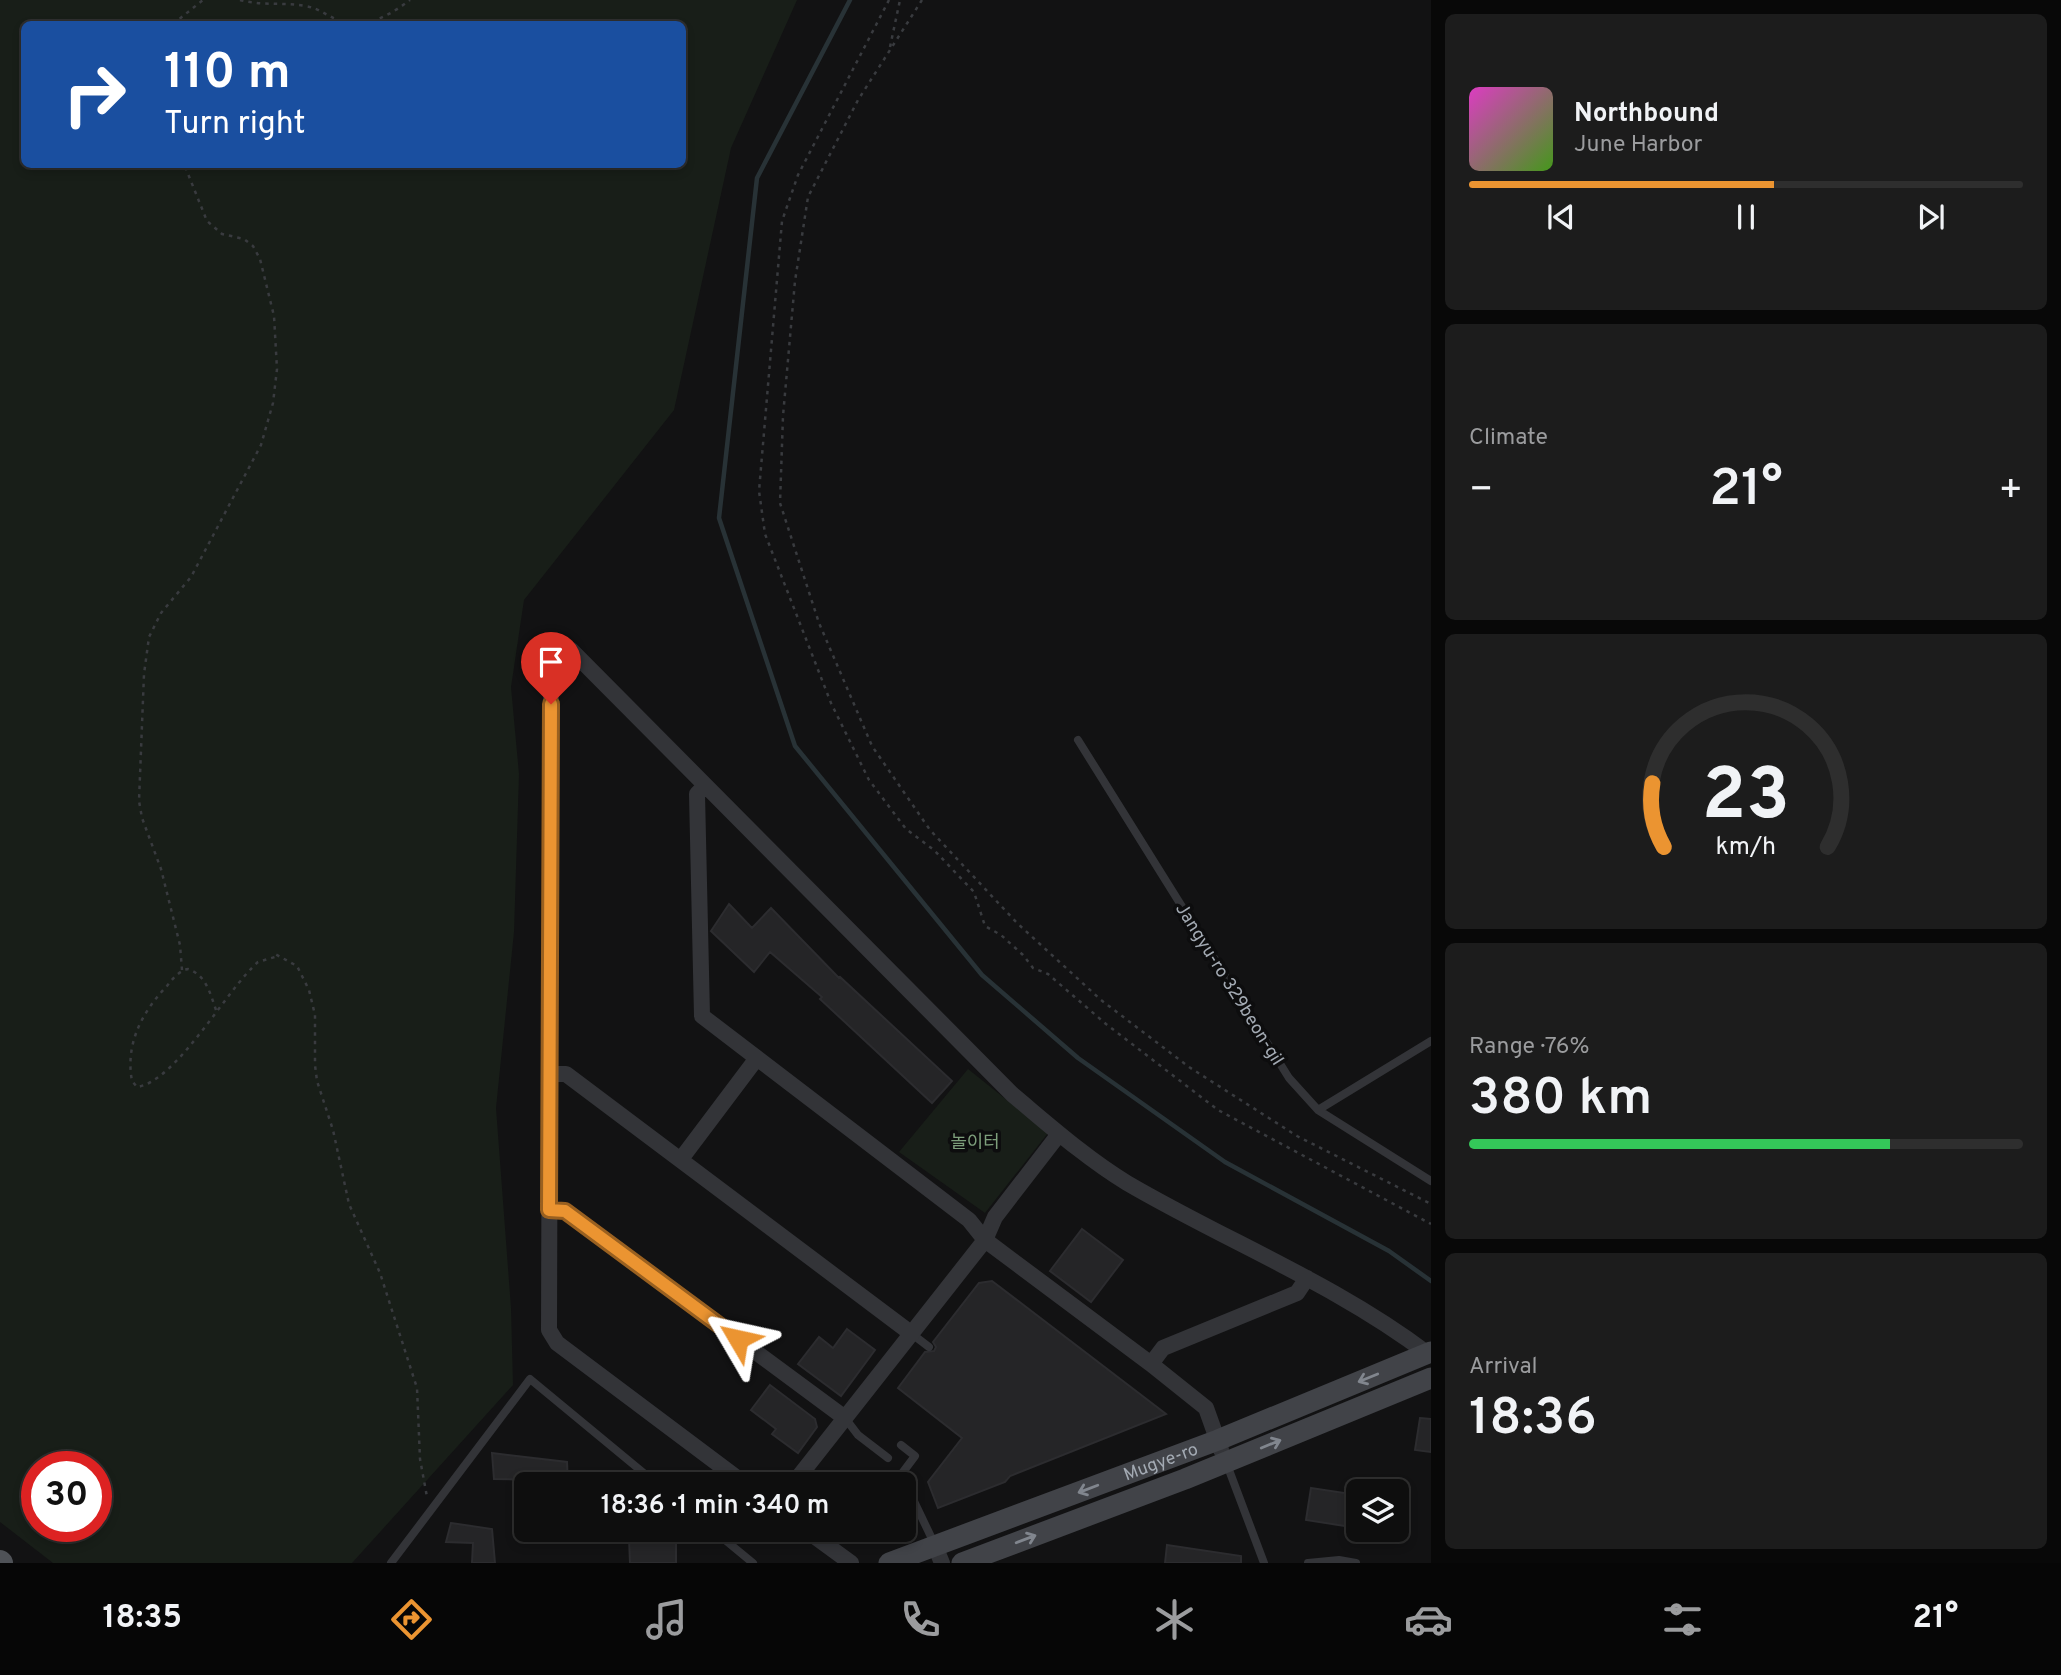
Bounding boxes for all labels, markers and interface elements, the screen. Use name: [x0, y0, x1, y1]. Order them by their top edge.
text: 110 m: [164, 44, 291, 106]
icon: right: [49, 49, 140, 140]
text: Northbound: [1574, 98, 1719, 131]
text: Turn right: [164, 105, 306, 145]
text: June Harbor: [1574, 131, 1702, 160]
icon: previous: [1542, 198, 1580, 236]
icon: pause: [1727, 198, 1765, 236]
icon: next: [1912, 198, 1950, 236]
text: Climate: [1469, 424, 1548, 453]
text: 21°: [1709, 458, 1783, 524]
text: −: [1469, 467, 1494, 516]
text: +: [1998, 467, 2023, 516]
pin: [521, 632, 581, 704]
icon: arrive: [532, 643, 570, 681]
text: 23: [1702, 754, 1790, 846]
text: km/h: [1716, 832, 1776, 864]
street label: Jangyu-ro 329beon-gil: [1169, 899, 1288, 1070]
text: Range · 76%: [1469, 1033, 1589, 1062]
text: 380 km: [1469, 1067, 1652, 1133]
park label: 놀이터: [950, 1132, 1000, 1155]
position arrow: [701, 1302, 775, 1376]
text: Arrival: [1469, 1353, 1538, 1382]
one-way arrow: [1358, 1373, 1379, 1386]
text: 18:36: [1469, 1387, 1597, 1453]
one-way arrow: [1259, 1437, 1281, 1450]
street label: Mugye-ro: [1121, 1438, 1202, 1487]
speed limit sign: 30: [21, 1451, 112, 1542]
map controls: [1346, 1479, 1409, 1542]
button: layers: [1346, 1479, 1409, 1542]
one-way arrow: [1077, 1483, 1099, 1496]
text: 18:36 · 1 min · 340 m: [601, 1490, 829, 1523]
one-way arrow: [1015, 1532, 1037, 1544]
icon: directions: [387, 1595, 436, 1644]
icon: music: [642, 1595, 691, 1644]
icon: phone: [896, 1595, 945, 1644]
icon: climate: [1150, 1595, 1199, 1644]
icon: car: [1404, 1595, 1453, 1644]
icon: filters: [1658, 1595, 1707, 1644]
text: 18:35: [103, 1599, 182, 1639]
text: 21°: [1913, 1599, 1958, 1639]

